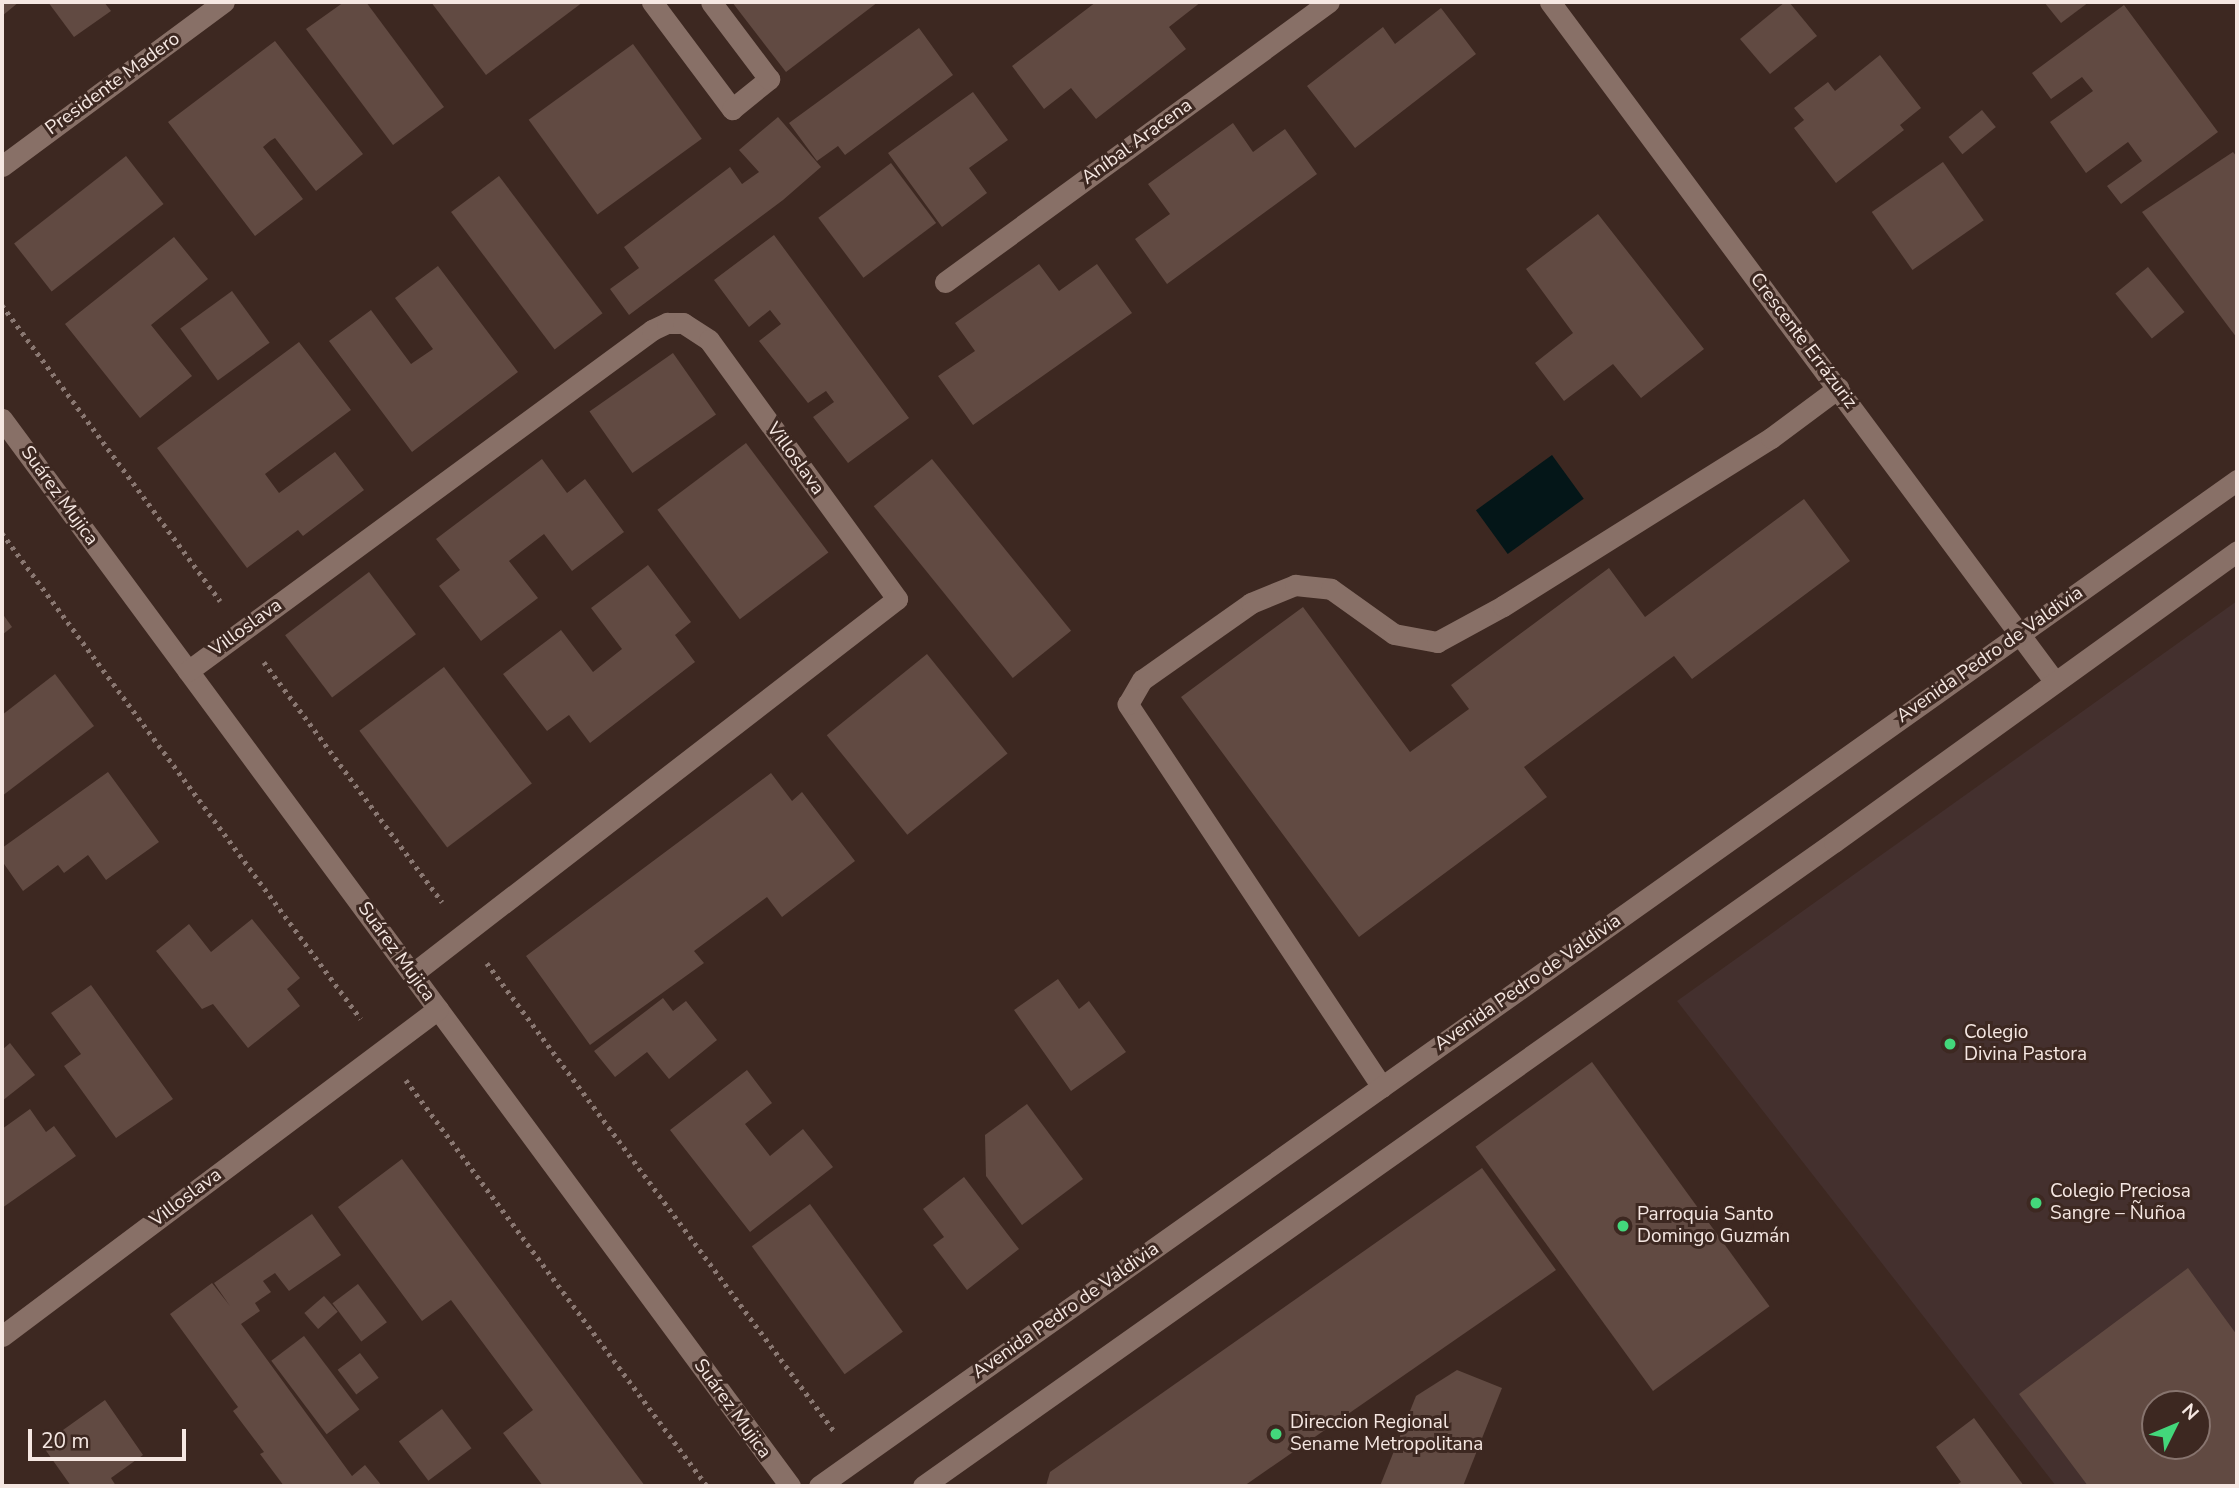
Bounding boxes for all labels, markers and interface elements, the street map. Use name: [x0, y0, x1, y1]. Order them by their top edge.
street label: Presidente Madero: [41, 28, 185, 140]
street label: Aníbal Aracena: [1077, 94, 1197, 190]
street label: Crescente Errázuriz: [1745, 269, 1861, 413]
street label: Villoslava: [761, 418, 829, 500]
street label: Suárez Mujica: [15, 442, 103, 550]
street label: Avenida Pedro de Valdivia: [1892, 582, 2088, 728]
street label: Villoslava: [205, 594, 287, 662]
street label: Suárez Mujica: [352, 898, 440, 1006]
street label: Avenida Pedro de Valdivia: [1430, 910, 1626, 1056]
place label: Colegio Divina Pastora: [1964, 1022, 2087, 1066]
marker: Colegio Divina Pastora: [1942, 1036, 1958, 1052]
street label: Villoslava: [146, 1164, 226, 1232]
place label: Colegio Preciosa Sangre – Ñuñoa: [2050, 1181, 2191, 1225]
marker: Colegio Preciosa Sangre – Ñuñoa: [2028, 1195, 2044, 1211]
place label: Parroquia Santo Domingo Guzmán: [1637, 1204, 1790, 1248]
marker: Parroquia Santo Domingo Guzmán: [1615, 1218, 1631, 1234]
street label: Avenida Pedro de Valdivia: [968, 1238, 1164, 1384]
street label: Suárez Mujica: [688, 1355, 776, 1463]
north arrow: [2141, 1390, 2211, 1460]
text: N: [2176, 1398, 2204, 1426]
place label: Direccion Regional Sename Metropolitana: [1290, 1412, 1483, 1456]
scale bar: [32, 1414, 189, 1458]
marker: Direccion Regional Sename Metropolitana: [1268, 1426, 1284, 1442]
text: 20 m: [41, 1427, 90, 1455]

